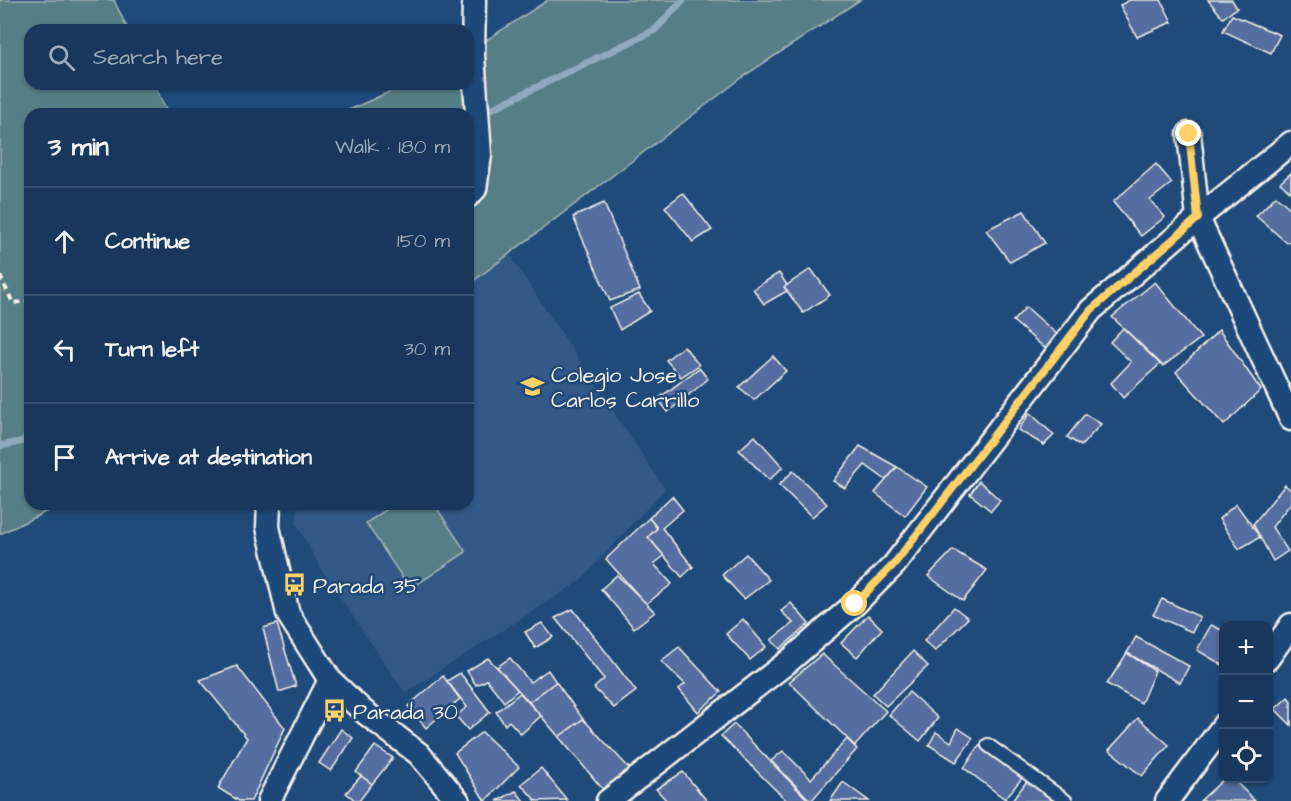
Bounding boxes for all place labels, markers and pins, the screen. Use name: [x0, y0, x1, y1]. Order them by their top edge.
place label: Colegio Jose Carlos Carrillo: [551, 360, 700, 416]
school or university icon: Colegio Jose Carlos Carrillo: [520, 374, 546, 400]
place label: Parada 35: [313, 571, 420, 602]
bus stop icon: Parada 35: [282, 572, 308, 598]
place label: Parada 30: [353, 697, 458, 728]
bus stop icon: Parada 30: [322, 698, 348, 724]

